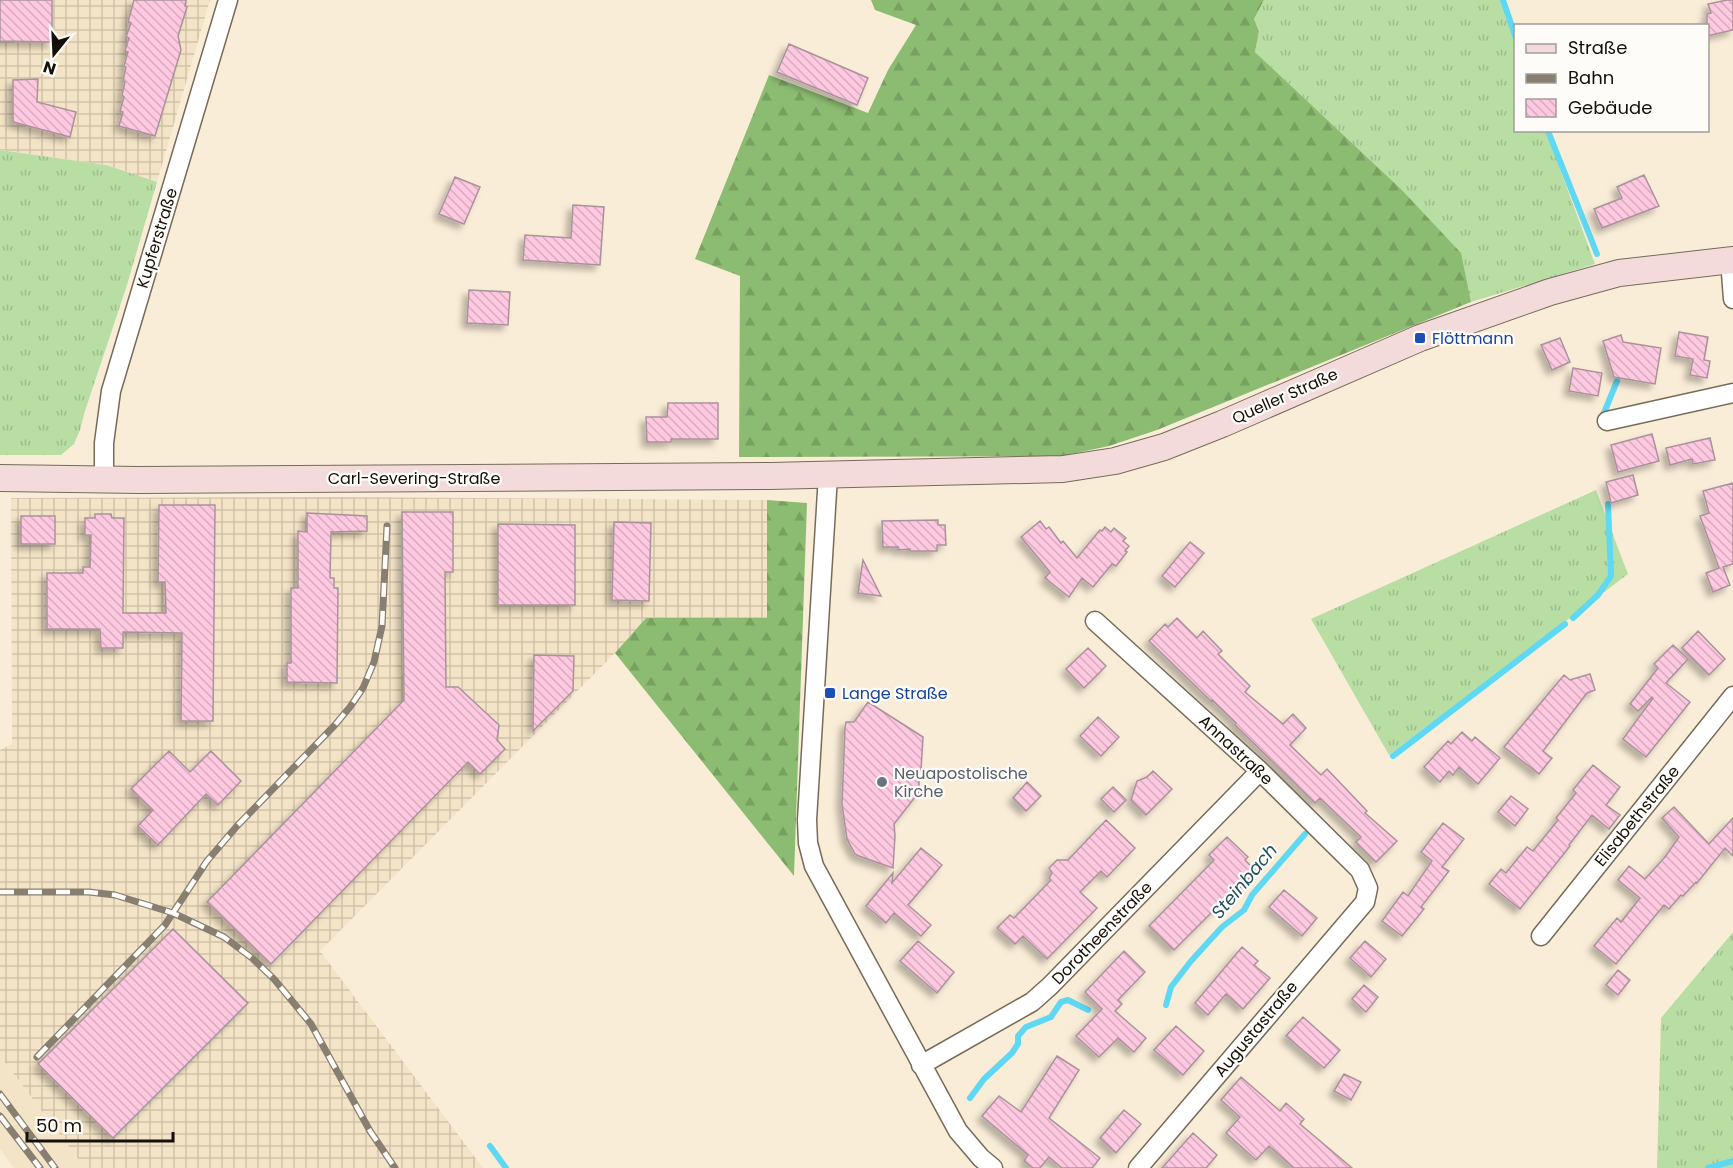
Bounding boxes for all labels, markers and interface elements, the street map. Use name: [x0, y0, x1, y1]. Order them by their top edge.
north arrow: [24, 24, 84, 84]
legend: [1514, 24, 1709, 132]
text: Straße: [1568, 35, 1627, 60]
text: N: [40, 55, 59, 81]
text: Bahn: [1568, 65, 1614, 90]
text: Gebäude: [1568, 95, 1652, 120]
street label: Kupferstraße: [131, 185, 183, 291]
place label: Flöttmann: [1432, 327, 1514, 350]
marker: Flöttmann: [1413, 331, 1427, 345]
street label: Queller Straße: [1228, 362, 1342, 430]
street label: Carl-Severing-Straße: [328, 467, 500, 490]
place label: Lange Straße: [842, 682, 948, 705]
marker: Lange Straße: [823, 686, 837, 700]
street label: Annastraße: [1194, 710, 1278, 790]
street label: Elisabethstraße: [1589, 761, 1685, 871]
place label: Neuapostolische Kirche: [894, 762, 1028, 803]
marker: Neuapostolische Kirche: [875, 775, 889, 789]
water label: Steinbach: [1205, 838, 1283, 924]
street label: Dorotheenstraße: [1047, 876, 1157, 990]
street label: Augustastraße: [1209, 976, 1303, 1082]
scale bar: [27, 1105, 172, 1143]
text: 50 m: [36, 1113, 82, 1138]

